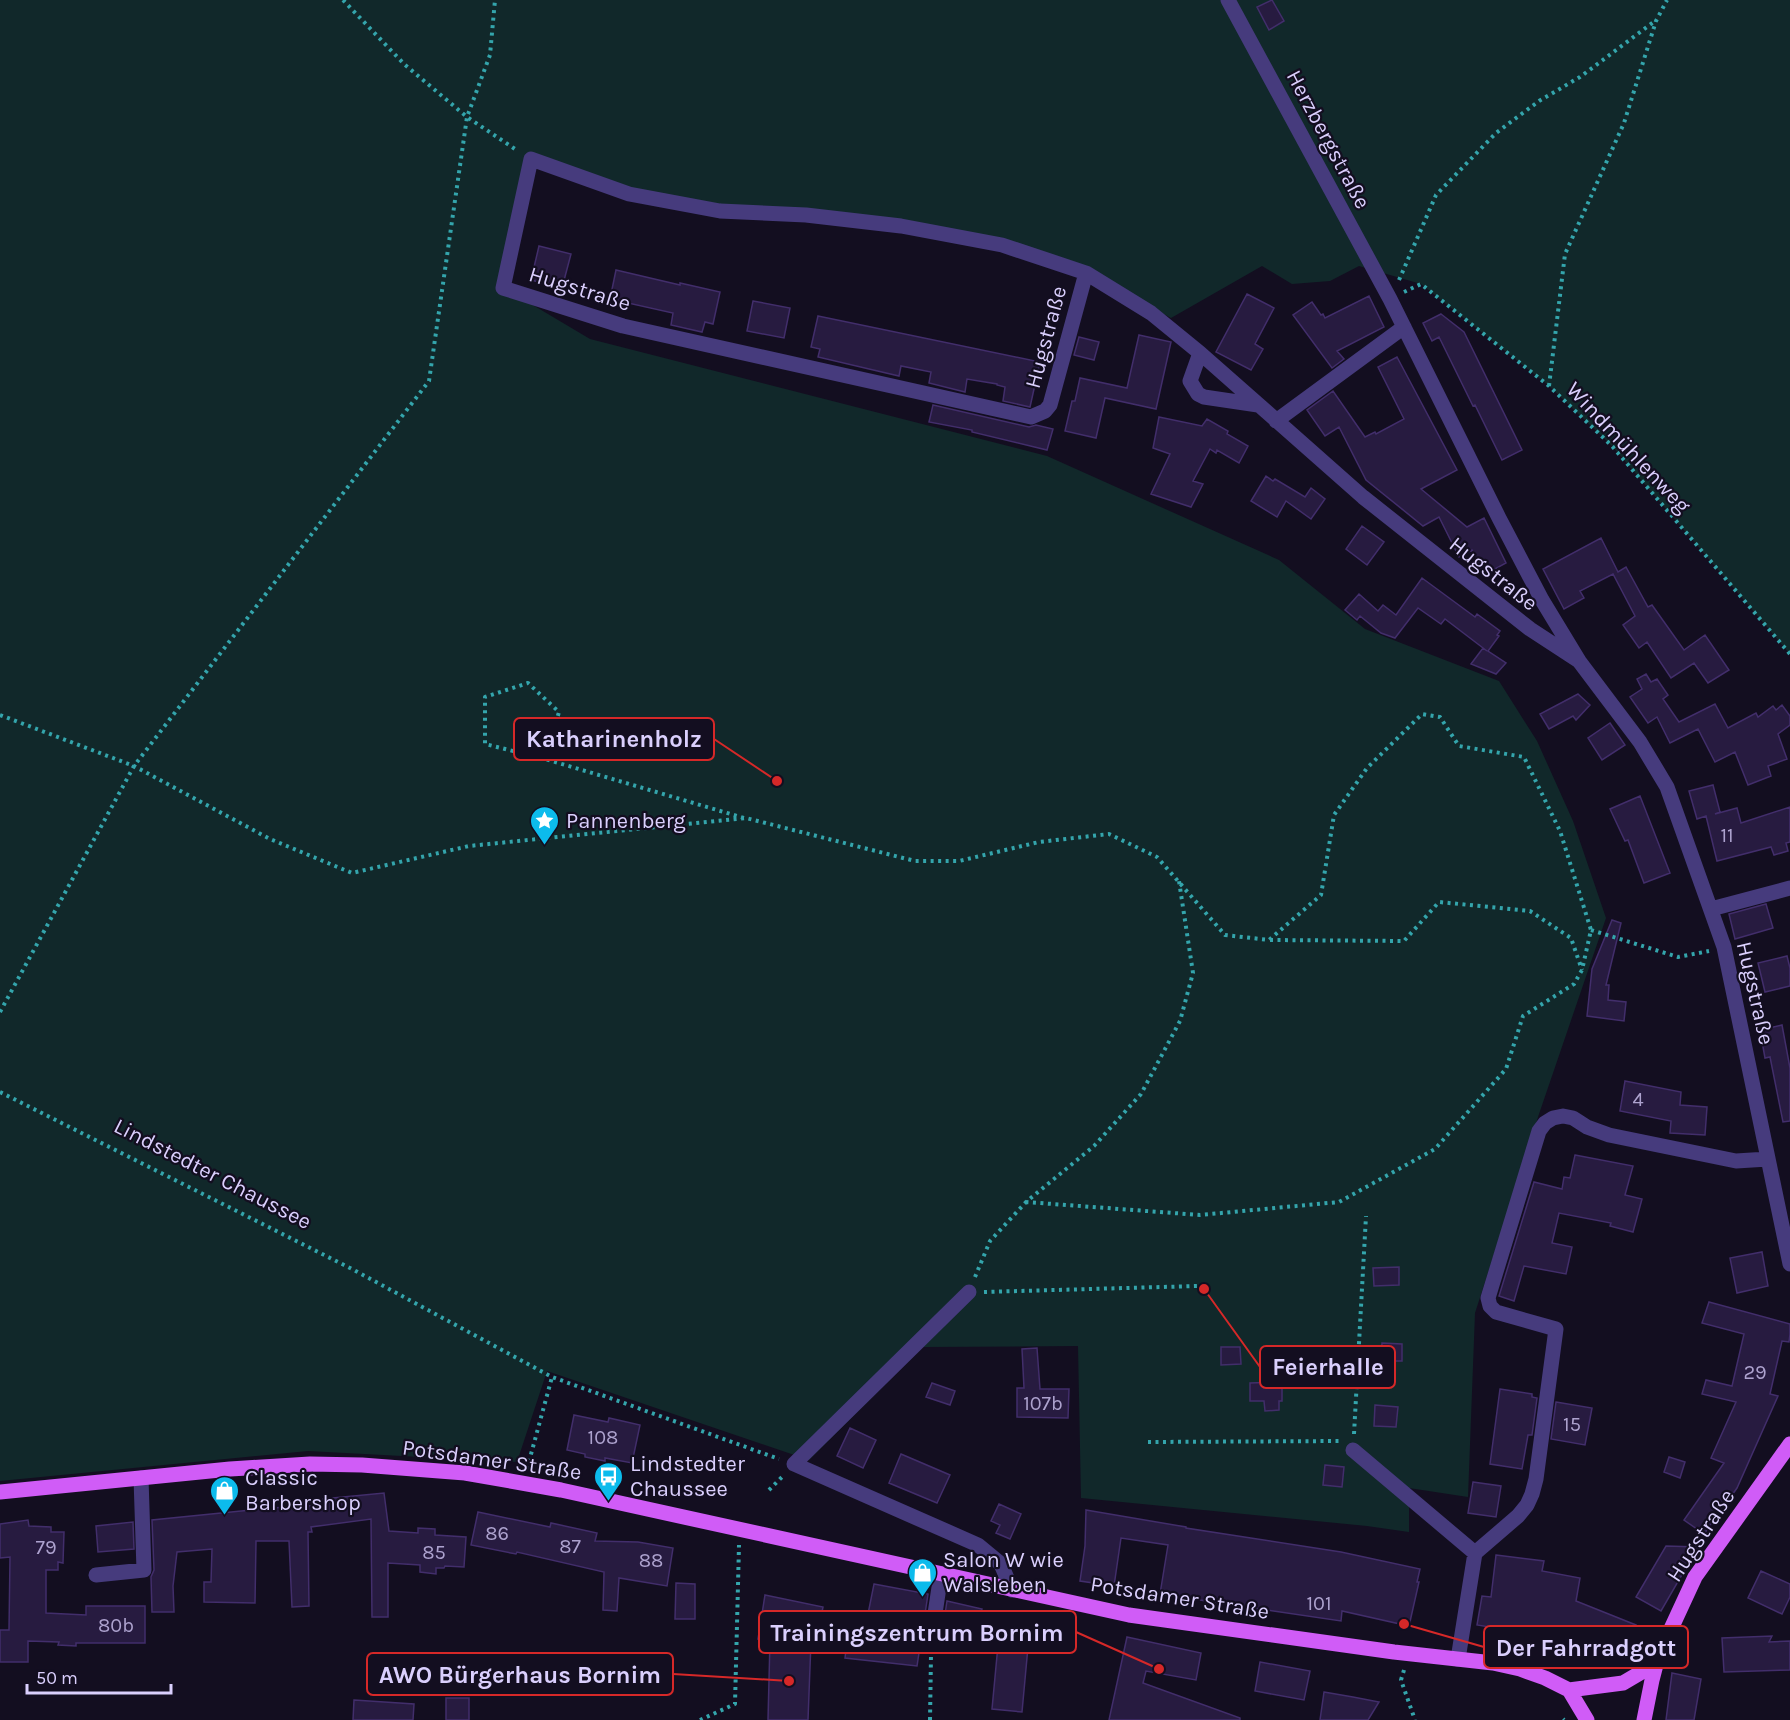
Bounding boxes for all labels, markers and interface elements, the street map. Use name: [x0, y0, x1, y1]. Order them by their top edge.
street label: Herzbergstraße: [1281, 66, 1376, 213]
street label: Hugstraße: [526, 261, 634, 317]
street label: Hugstraße: [1020, 283, 1072, 391]
street label: Windmühlenweg: [1561, 377, 1696, 519]
street label: Hugstraße: [1444, 531, 1543, 616]
callout: Katharinenholz: [514, 718, 714, 760]
text: Katharinenholz: [526, 725, 702, 753]
place icon: Pannenberg: [529, 804, 561, 846]
place label: Pannenberg: [566, 808, 686, 834]
house number: 11: [1720, 824, 1734, 847]
street label: Hugstraße: [1731, 939, 1780, 1047]
house number: 4: [1632, 1088, 1644, 1111]
street label: Lindstedter Chaussee: [110, 1113, 316, 1235]
callout: Feierhalle: [1260, 1346, 1395, 1388]
text: Feierhalle: [1272, 1353, 1384, 1381]
house number: 29: [1743, 1361, 1767, 1384]
house number: 107b: [1023, 1392, 1063, 1415]
house number: 15: [1563, 1413, 1581, 1436]
house number: 108: [588, 1426, 618, 1449]
street label: Potsdamer Straße: [401, 1435, 583, 1485]
place label: Lindstedter Chaussee: [630, 1451, 745, 1502]
bus stop icon: Lindstedter Chaussee: [593, 1460, 625, 1502]
place label: Classic Barbershop: [245, 1465, 361, 1516]
shop icon: Classic Barbershop: [208, 1474, 240, 1516]
street label: Hugstraße: [1661, 1484, 1740, 1587]
house number: 86: [485, 1522, 509, 1545]
house number: 87: [559, 1535, 581, 1558]
house number: 79: [36, 1536, 57, 1559]
house number: 85: [422, 1541, 446, 1564]
place label: Salon W wie Walsleben: [943, 1547, 1064, 1598]
house number: 88: [639, 1549, 663, 1572]
shop icon: Salon W wie Walsleben: [906, 1556, 938, 1598]
street label: Potsdamer Straße: [1089, 1571, 1271, 1625]
house number: 101: [1306, 1592, 1332, 1615]
callout: Trainingszentrum Bornim: [759, 1611, 1076, 1653]
house number: 80b: [98, 1614, 134, 1637]
text: Trainingszentrum Bornim: [771, 1619, 1063, 1647]
callout: Der Fahrradgott: [1484, 1626, 1688, 1668]
text: Der Fahrradgott: [1496, 1634, 1676, 1662]
callout: AWO Bürgerhaus Bornim: [367, 1653, 673, 1695]
scale bar: [27, 1657, 171, 1695]
text: AWO Bürgerhaus Bornim: [379, 1661, 661, 1689]
text: 50 m: [36, 1667, 78, 1689]

